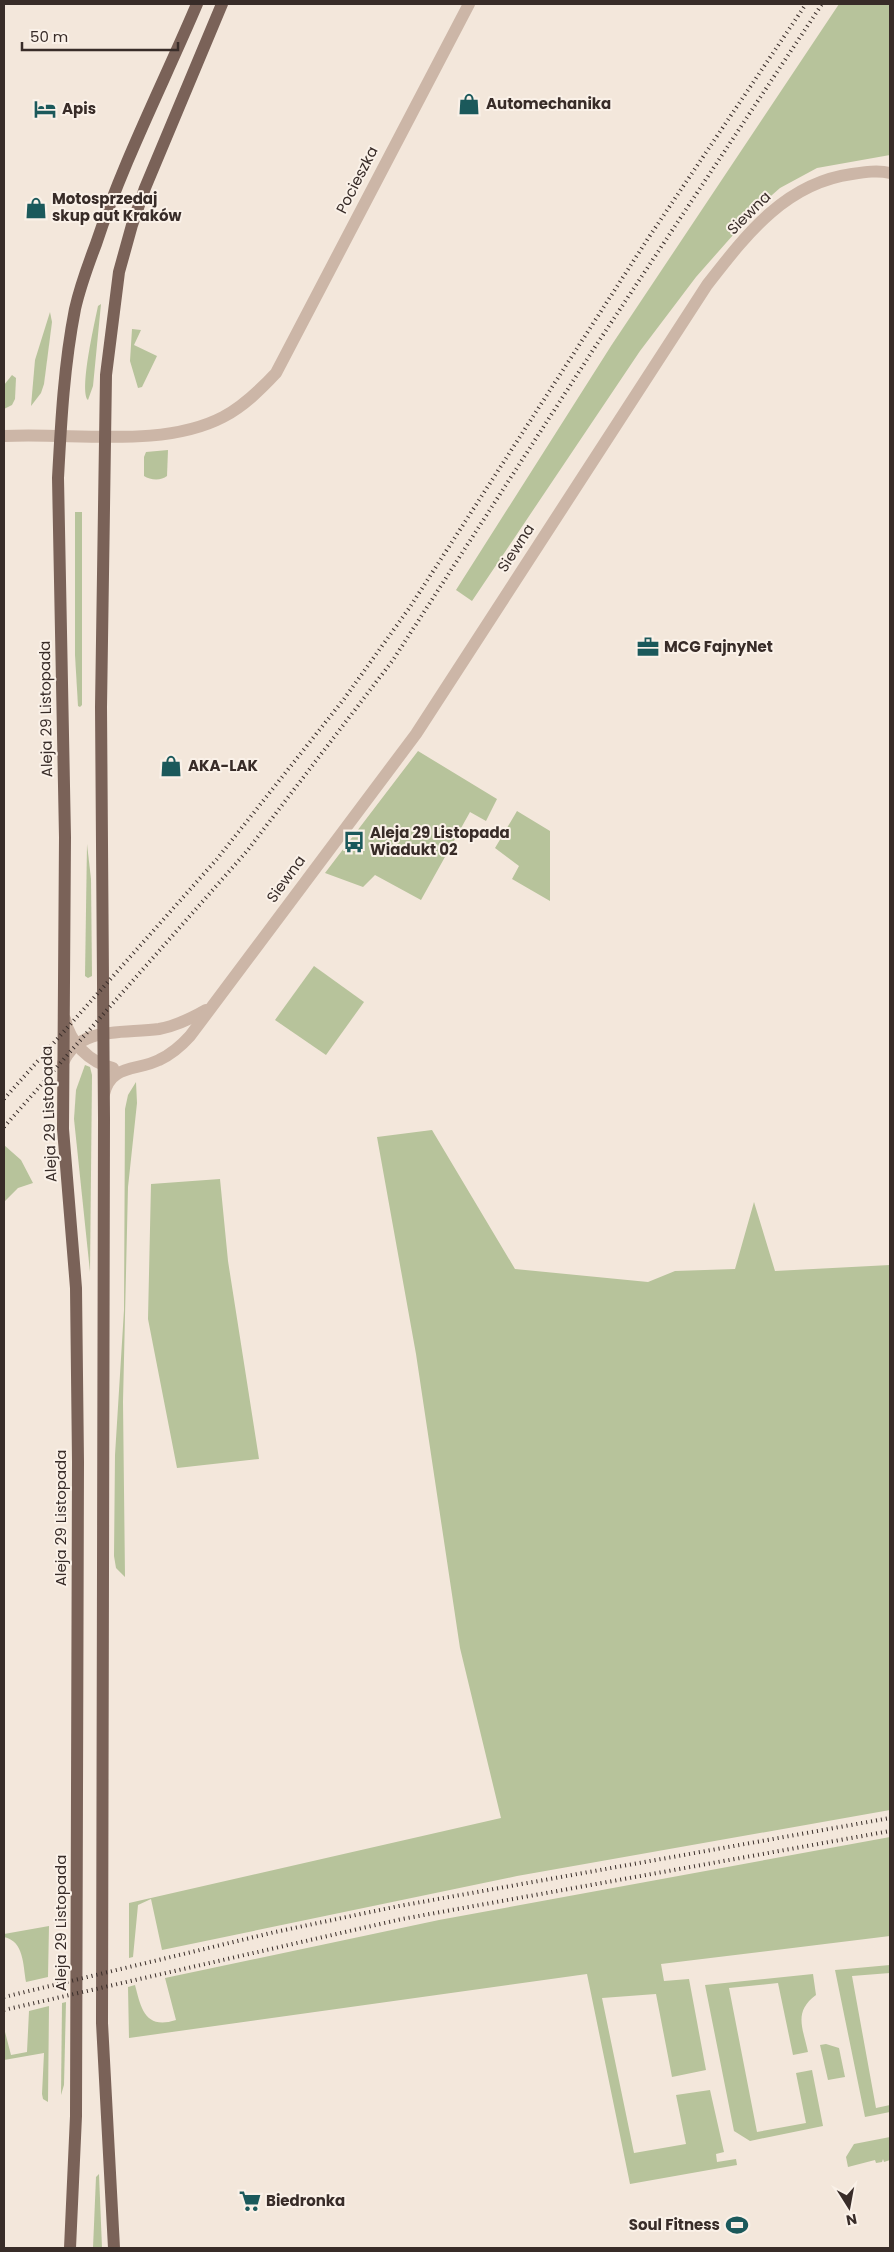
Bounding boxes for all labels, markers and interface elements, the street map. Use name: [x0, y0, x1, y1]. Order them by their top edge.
scale bar: [22, 20, 179, 52]
text: 50 m: [30, 26, 68, 47]
shop icon: Automechanika: [456, 91, 482, 117]
place label: Automechanika: [486, 93, 611, 114]
hotel icon: Apis: [32, 96, 58, 122]
place label: Apis: [62, 98, 96, 119]
street label: Pocieszka: [331, 143, 382, 217]
street label: Siewna: [722, 186, 775, 239]
place label: Motosprzedaj skup aut Kraków: [52, 188, 182, 226]
shop icon: Motosprzedaj skup aut Kraków: [23, 195, 49, 221]
street label: Siewna: [492, 519, 539, 576]
office icon: MCG FajnyNet: [635, 634, 661, 660]
place label: MCG FajnyNet: [664, 636, 773, 657]
street label: Aleja 29 Listopada: [34, 640, 57, 778]
shop icon: AKA-LAK: [158, 753, 184, 779]
place label: AKA-LAK: [188, 755, 258, 776]
place label: Aleja 29 Listopada Wiadukt 02: [370, 822, 510, 860]
bus stop icon: Aleja 29 Listopada Wiadukt 02: [341, 829, 367, 855]
street label: Siewna: [261, 851, 310, 907]
street label: Aleja 29 Listopada: [36, 1045, 61, 1183]
street label: Aleja 29 Listopada: [50, 1450, 71, 1586]
street label: Aleja 29 Listopada: [50, 1855, 71, 1991]
north arrow: [824, 2182, 874, 2232]
supermarket icon: Biedronka: [237, 2188, 263, 2214]
place label: Biedronka: [266, 2190, 345, 2211]
text: N: [844, 2209, 859, 2231]
sports icon: Soul Fitness: [724, 2212, 750, 2238]
place label: Soul Fitness: [629, 2214, 720, 2235]

